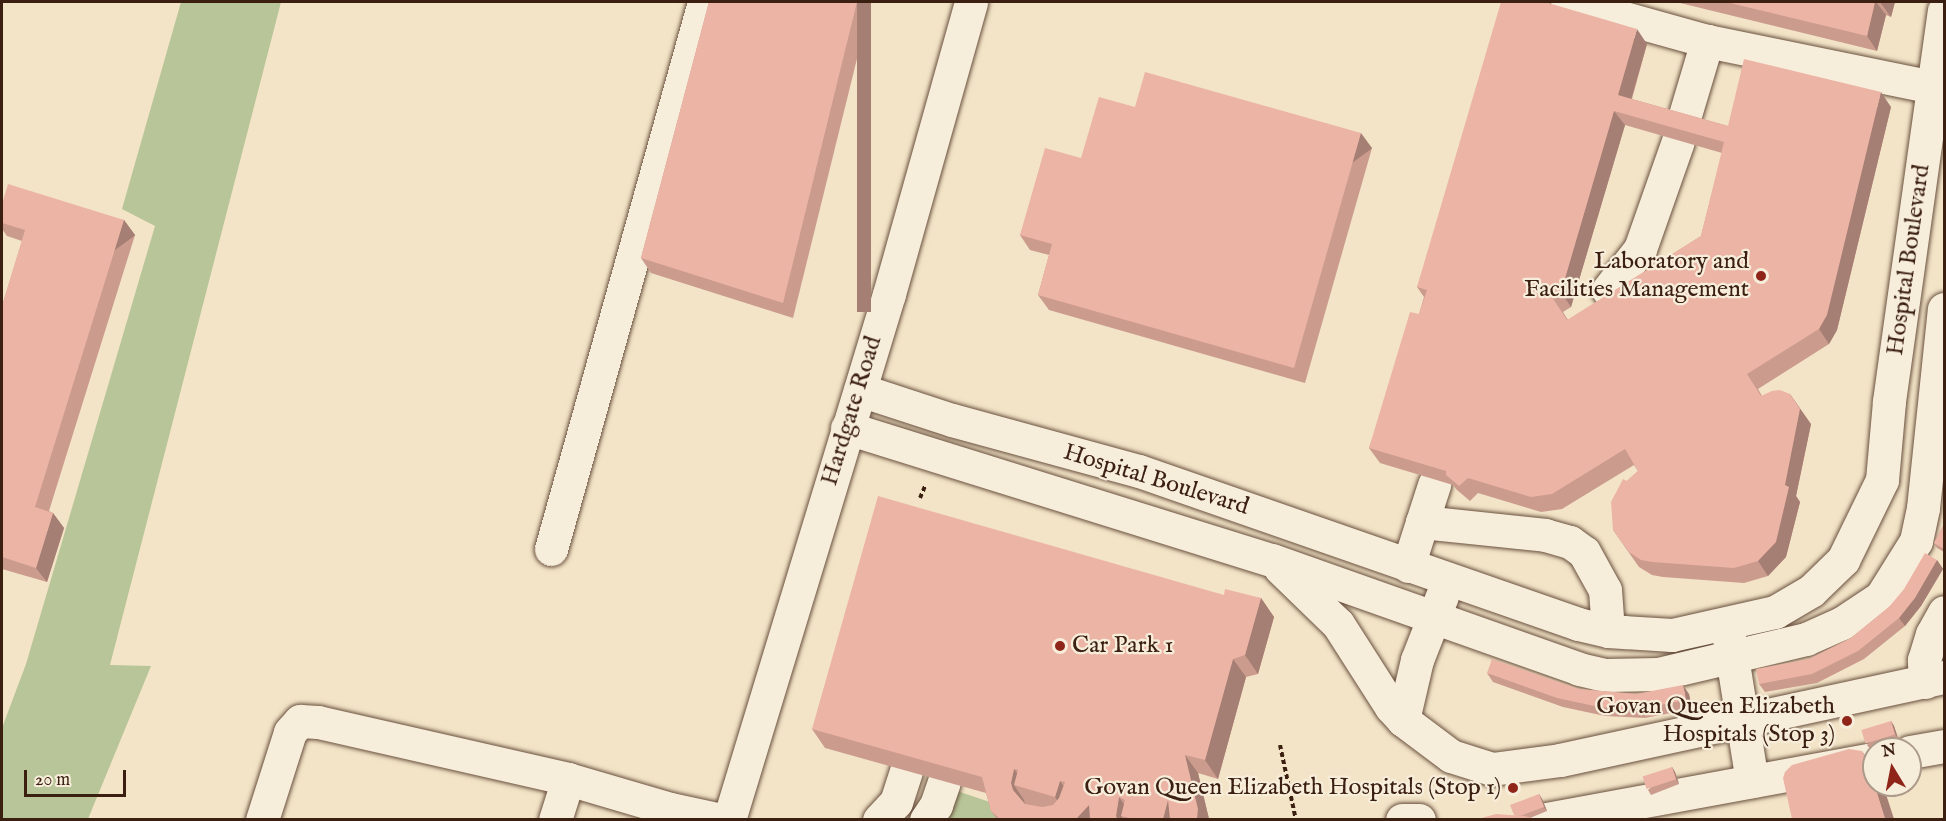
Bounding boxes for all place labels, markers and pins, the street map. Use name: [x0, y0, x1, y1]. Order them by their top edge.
place label: Laboratory and Facilities Management: [1524, 248, 1749, 304]
marker: Laboratory and Facilities Management: [1754, 269, 1768, 283]
place label: Car Park 1: [1072, 632, 1173, 660]
marker: Car Park 1: [1053, 639, 1067, 653]
place label: Govan Queen Elizabeth Hospitals (Stop 3): [1596, 693, 1835, 749]
marker: Govan Queen Elizabeth Hospitals (Stop 3): [1840, 714, 1854, 728]
place label: Govan Queen Elizabeth Hospitals (Stop 1): [1084, 774, 1501, 802]
marker: Govan Queen Elizabeth Hospitals (Stop 1): [1506, 781, 1520, 795]

